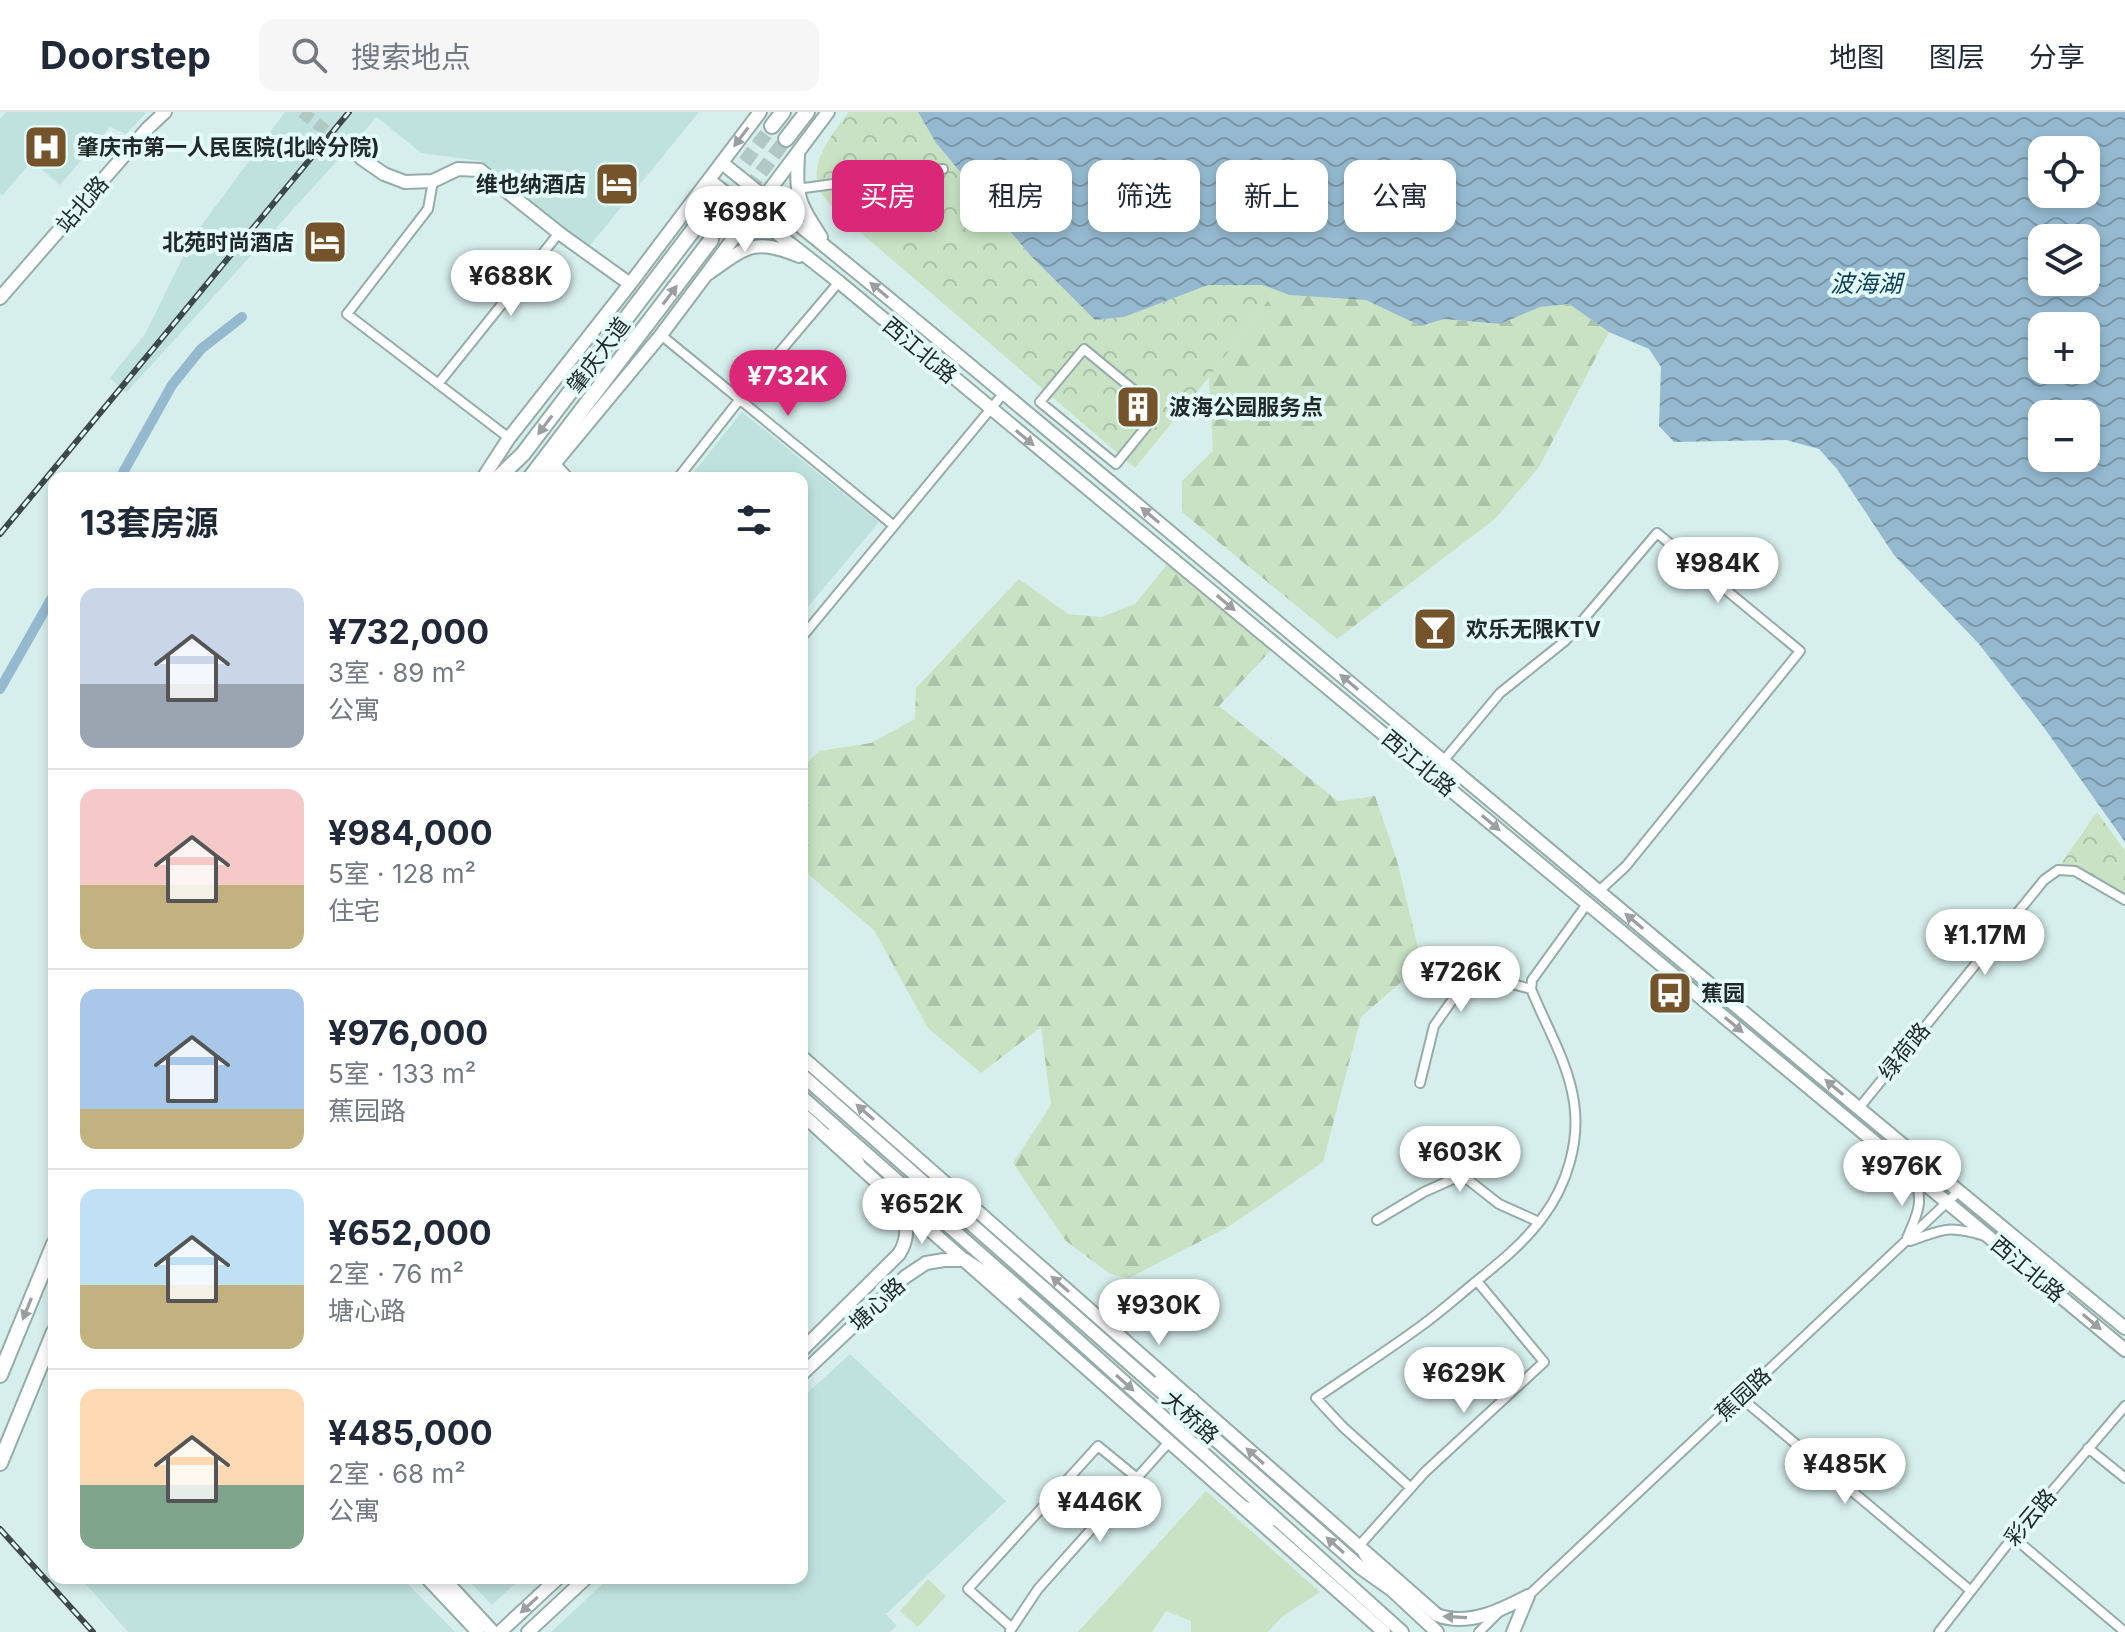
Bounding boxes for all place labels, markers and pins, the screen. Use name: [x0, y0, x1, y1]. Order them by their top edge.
hospital icon: 肇庆市第一人民医院(北岭分院): [22, 123, 70, 171]
place label: 肇庆市第一人民医院(北岭分院): [77, 134, 380, 160]
hotel icon: 维也纳酒店: [593, 160, 641, 208]
place label: 维也纳酒店: [476, 171, 586, 197]
pin: ¥698K: [689, 186, 801, 254]
hotel icon: 北苑时尚酒店: [301, 218, 349, 266]
place label: 北苑时尚酒店: [162, 229, 294, 255]
pin: ¥688K: [455, 250, 567, 318]
pin: ¥732K: [732, 350, 844, 418]
building icon: 波海公园服务点: [1114, 383, 1162, 431]
place label: 波海公园服务点: [1169, 394, 1323, 420]
pin: ¥984K: [1662, 537, 1774, 605]
bar icon: 欢乐无限KTV: [1411, 605, 1459, 653]
place label: 欢乐无限KTV: [1466, 616, 1601, 642]
pin: ¥1.17M: [1920, 909, 2050, 977]
pin: ¥726K: [1405, 946, 1517, 1014]
bus stop icon: 蕉园: [1646, 969, 1694, 1017]
place label: 蕉园: [1701, 980, 1745, 1006]
pin: ¥603K: [1404, 1126, 1516, 1194]
pin: ¥976K: [1846, 1140, 1958, 1208]
pin: ¥652K: [866, 1178, 978, 1246]
pin: ¥930K: [1103, 1279, 1215, 1347]
pin: ¥629K: [1408, 1347, 1520, 1415]
pin: ¥485K: [1789, 1438, 1901, 1506]
pin: ¥446K: [1044, 1476, 1156, 1544]

